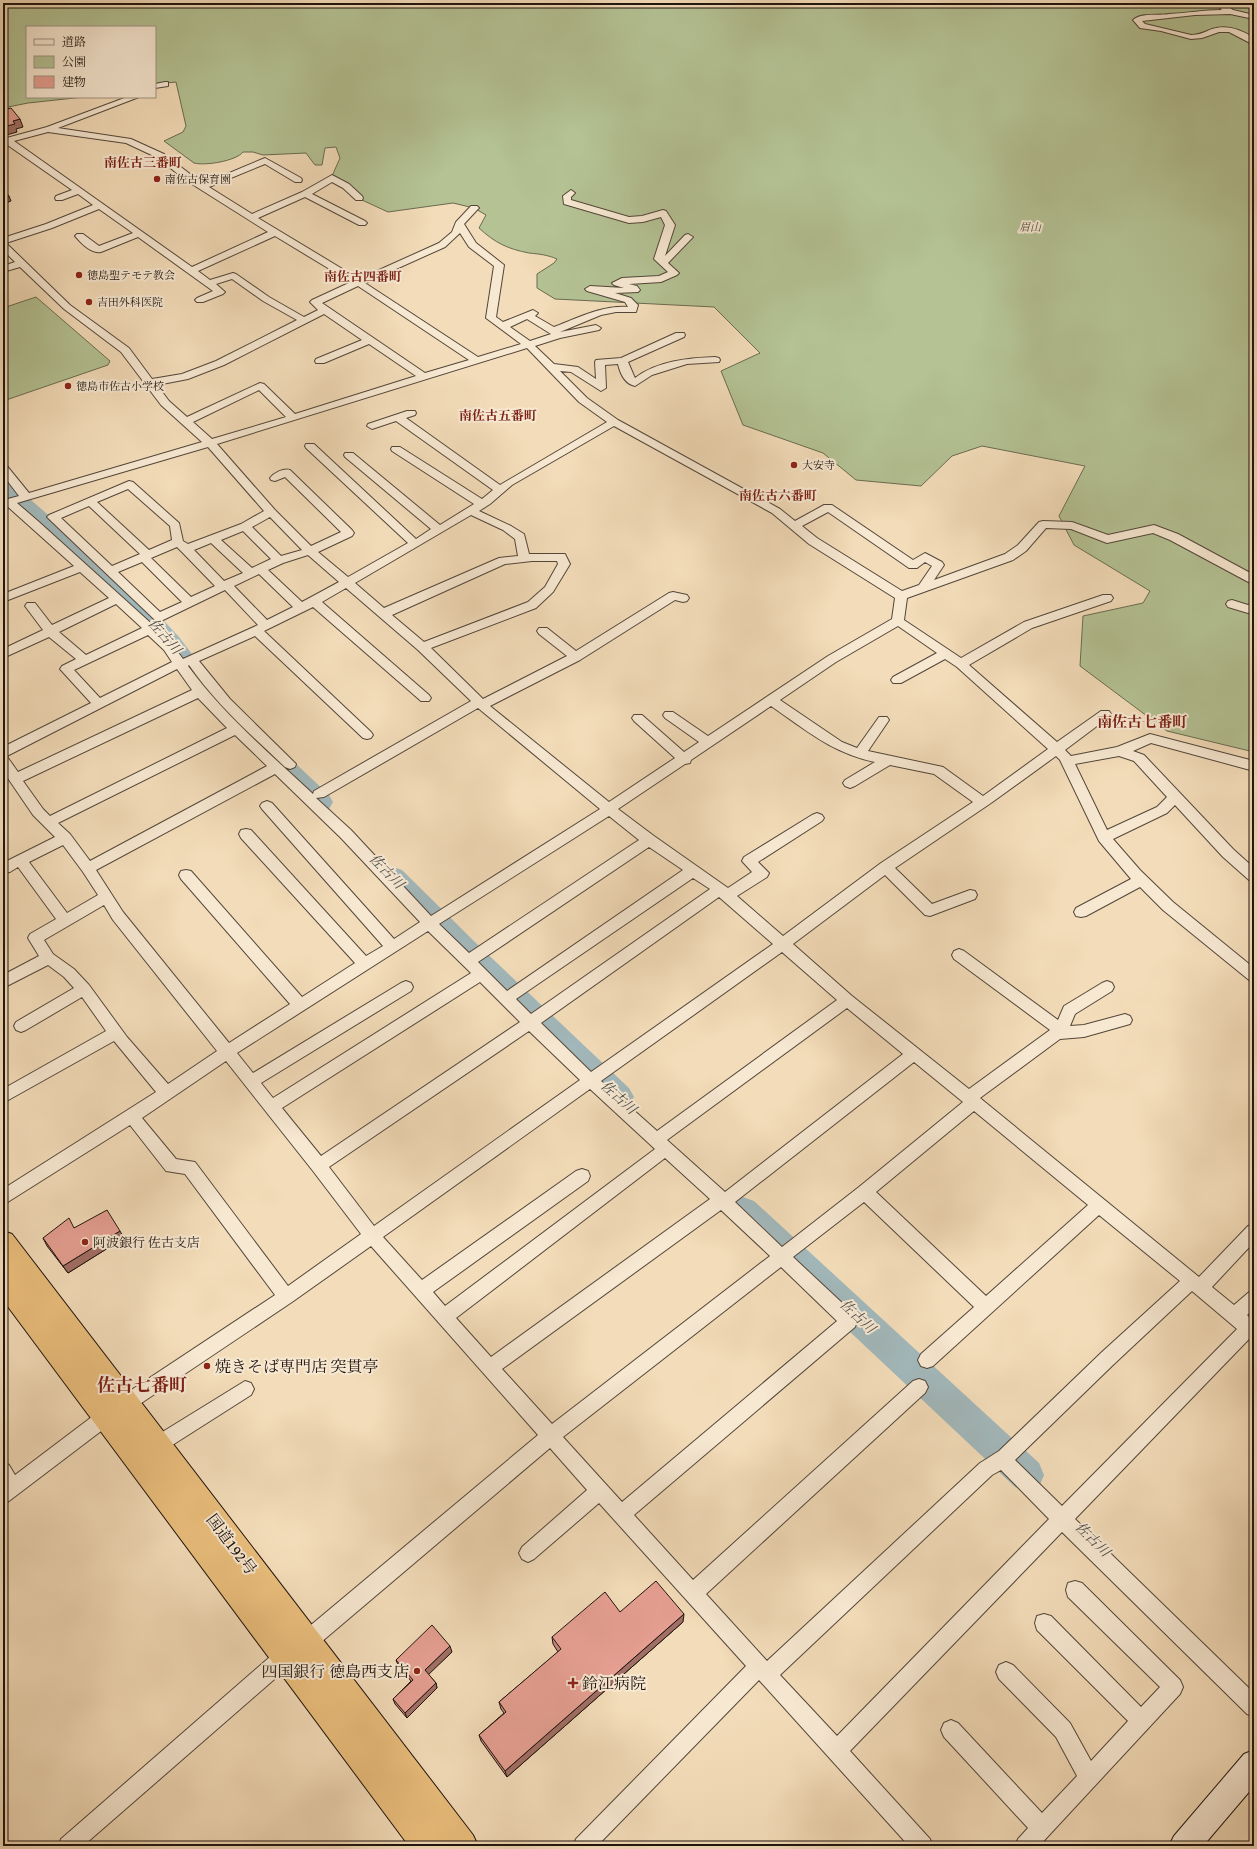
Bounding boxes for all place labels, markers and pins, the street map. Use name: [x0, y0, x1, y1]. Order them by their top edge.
place label: 南佐古保育園: [165, 171, 231, 187]
marker: 南佐古保育園: [152, 174, 162, 184]
place label: 徳島聖テモテ教会: [87, 267, 175, 283]
marker: 徳島聖テモテ教会: [74, 270, 84, 280]
place label: 吉田外科医院: [97, 294, 163, 310]
marker: 吉田外科医院: [84, 297, 94, 307]
place label: 徳島市佐古小学校: [76, 378, 164, 394]
marker: 徳島市佐古小学校: [63, 381, 73, 391]
place label: 大安寺: [802, 457, 835, 473]
marker: 大安寺: [789, 460, 799, 470]
place label: 阿波銀行 佐古支店: [93, 1233, 200, 1252]
marker: 阿波銀行 佐古支店: [80, 1237, 90, 1247]
place label: 焼きそば専門店 突貫亭: [215, 1354, 379, 1378]
marker: 焼きそば専門店 突貫亭: [202, 1361, 212, 1371]
place label: 四国銀行 徳島西支店: [261, 1659, 409, 1683]
marker: 四国銀行 徳島西支店: [412, 1666, 422, 1676]
place label: 鈴江病院: [581, 1671, 646, 1695]
marker: 鈴江病院: [567, 1677, 579, 1689]

